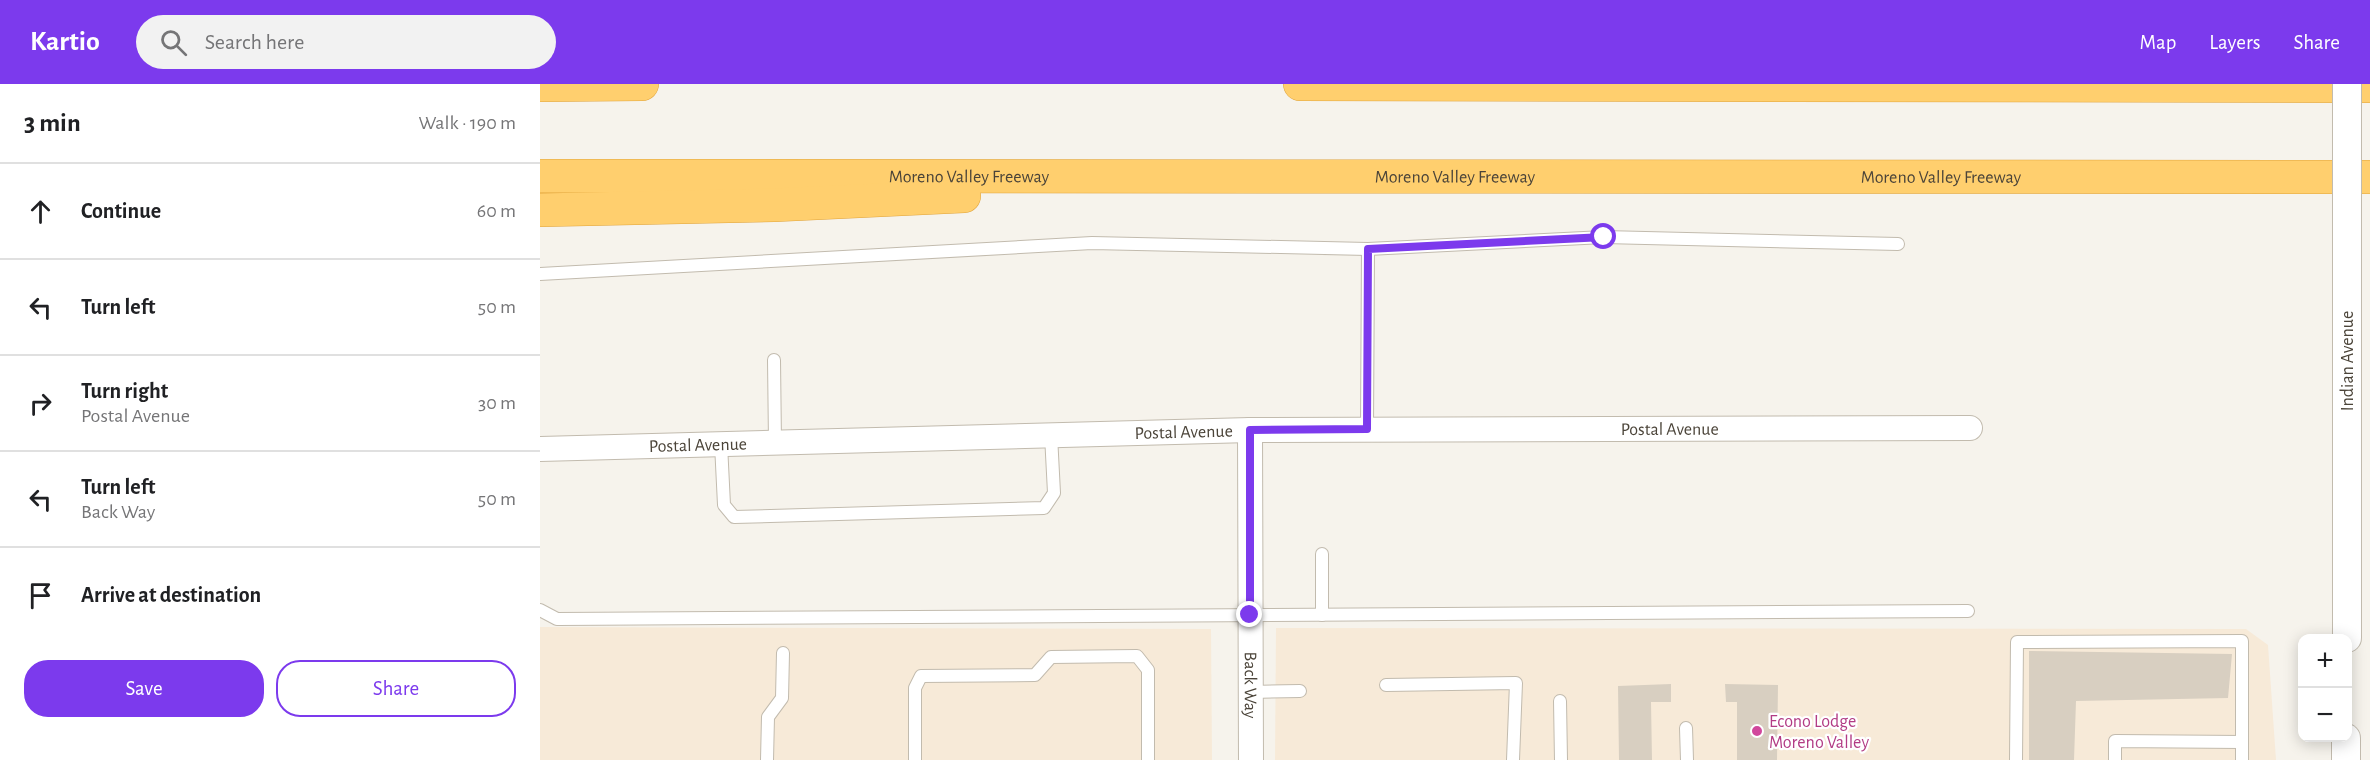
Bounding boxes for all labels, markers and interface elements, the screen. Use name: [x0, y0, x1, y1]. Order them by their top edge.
search box: [136, 15, 556, 69]
icon: search: [157, 26, 190, 59]
text: Kartio: [30, 28, 100, 56]
text: Search here: [205, 31, 304, 53]
text: Map: [2140, 32, 2176, 53]
text: Layers: [2209, 32, 2260, 53]
text: Share: [2293, 32, 2340, 53]
text: 3 min: [24, 110, 81, 136]
text: Walk · 190 m: [419, 113, 516, 133]
street label: Moreno Valley Freeway: [889, 168, 1050, 186]
street label: Moreno Valley Freeway: [1375, 168, 1536, 187]
street label: Moreno Valley Freeway: [1861, 169, 2022, 187]
icon: ahead: [24, 195, 57, 228]
text: Continue: [81, 200, 161, 222]
text: 60 m: [477, 201, 516, 221]
route start: [1590, 223, 1616, 249]
icon: left: [24, 291, 57, 324]
text: Turn left: [81, 296, 155, 318]
text: 50 m: [478, 297, 516, 317]
street label: Indian Avenue: [2339, 311, 2357, 411]
text: Turn right: [81, 380, 168, 402]
icon: right: [24, 387, 57, 420]
text: 30 m: [478, 393, 516, 413]
text: Postal Avenue: [81, 406, 190, 426]
street label: Postal Avenue: [1621, 421, 1719, 439]
street label: Postal Avenue: [1134, 422, 1233, 443]
street label: Postal Avenue: [649, 435, 747, 456]
text: Turn left: [81, 476, 155, 498]
icon: left: [24, 483, 57, 516]
text: 50 m: [478, 489, 516, 509]
text: Back Way: [81, 502, 155, 522]
icon: arrive: [24, 579, 57, 612]
text: Arrive at destination: [81, 584, 261, 606]
route end: [1236, 601, 1262, 627]
map controls: [2298, 634, 2352, 742]
button: +: [2298, 634, 2352, 688]
street label: Back Way: [1241, 651, 1259, 719]
button: Save: [24, 660, 264, 717]
button: Share: [276, 660, 516, 717]
button: −: [2298, 688, 2352, 742]
place label: Econo Lodge Moreno Valley: [1769, 713, 1869, 752]
marker: Econo Lodge Moreno Valley: [1750, 724, 1764, 738]

